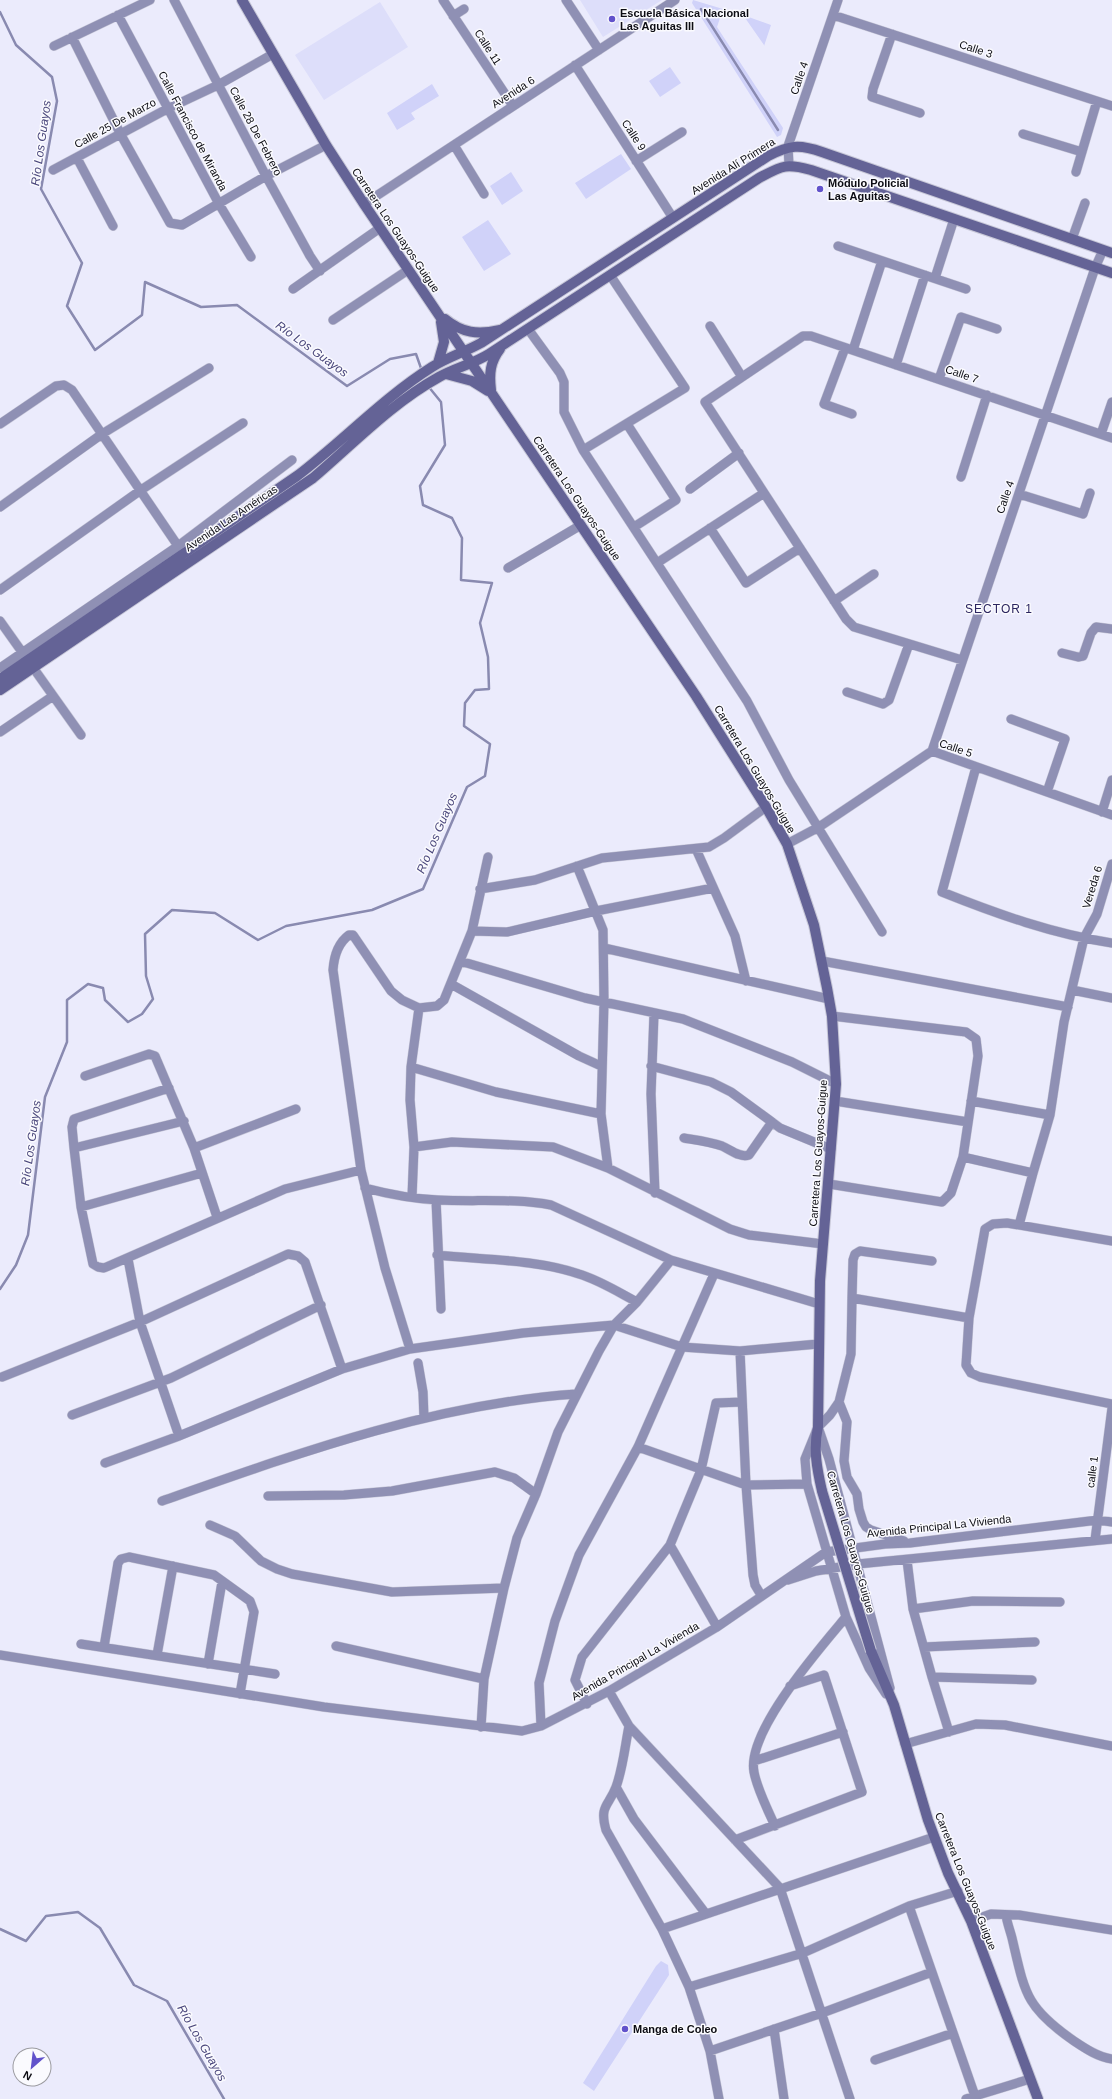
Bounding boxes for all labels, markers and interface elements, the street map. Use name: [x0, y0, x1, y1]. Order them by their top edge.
place label: Escuela Básica Nacional Las Aguitas III: [620, 7, 749, 32]
marker: Escuela Básica Nacional Las Aguitas III: [607, 14, 617, 24]
street label: Calle 11: [472, 27, 504, 67]
street label: Calle 3: [958, 38, 994, 60]
street label: Calle 4: [788, 60, 810, 96]
street label: Calle Francisco de Miranda: [156, 69, 230, 194]
street label: Avenida 6: [489, 74, 537, 110]
street label: Calle 28 De Febrero: [227, 84, 285, 178]
street label: Calle 25 De Marzo: [72, 96, 158, 150]
water label: Río Los Guayos: [28, 99, 54, 187]
street label: Calle 9: [620, 117, 648, 153]
street label: Avenida Alí Primera: [689, 135, 778, 197]
street label: Carretera Los Guayos-Guigue: [350, 166, 442, 294]
place label: Módulo Policial Las Aguitas: [828, 177, 909, 202]
marker: Módulo Policial Las Aguitas: [815, 184, 825, 194]
water label: Río Los Guayos: [273, 318, 351, 380]
street label: Calle 7: [944, 363, 980, 385]
street label: Carretera Los Guayos-Guigue: [531, 434, 623, 562]
street label: Calle 4: [994, 479, 1016, 515]
street label: Avenida Las Américas: [183, 482, 280, 553]
district label: SECTOR 1: [965, 602, 1033, 616]
street label: Carretera Los Guayos-Guigue: [712, 703, 798, 835]
street label: Calle 5: [938, 737, 974, 759]
water label: Río Los Guayos: [414, 791, 460, 875]
street label: Vereda 6: [1080, 864, 1104, 910]
street label: Carretera Los Guayos-Guigue: [807, 1079, 829, 1227]
water label: Río Los Guayos: [18, 1099, 44, 1187]
street label: calle 1: [1084, 1455, 1100, 1489]
street label: Carretera Los Guayos-Guigue: [825, 1470, 877, 1614]
street label: Avenida Principal La Vivienda: [866, 1512, 1013, 1540]
street label: Avenida Principal La Vivienda: [569, 1619, 702, 1702]
street label: Carretera Los Guayos-Guigue: [933, 1810, 999, 1952]
water label: Río Los Guayos: [174, 2002, 230, 2084]
place label: Manga de Coleo: [633, 2023, 718, 2035]
marker: Manga de Coleo: [620, 2024, 630, 2034]
north arrow: [12, 2047, 52, 2087]
text: N: [21, 2069, 34, 2083]

